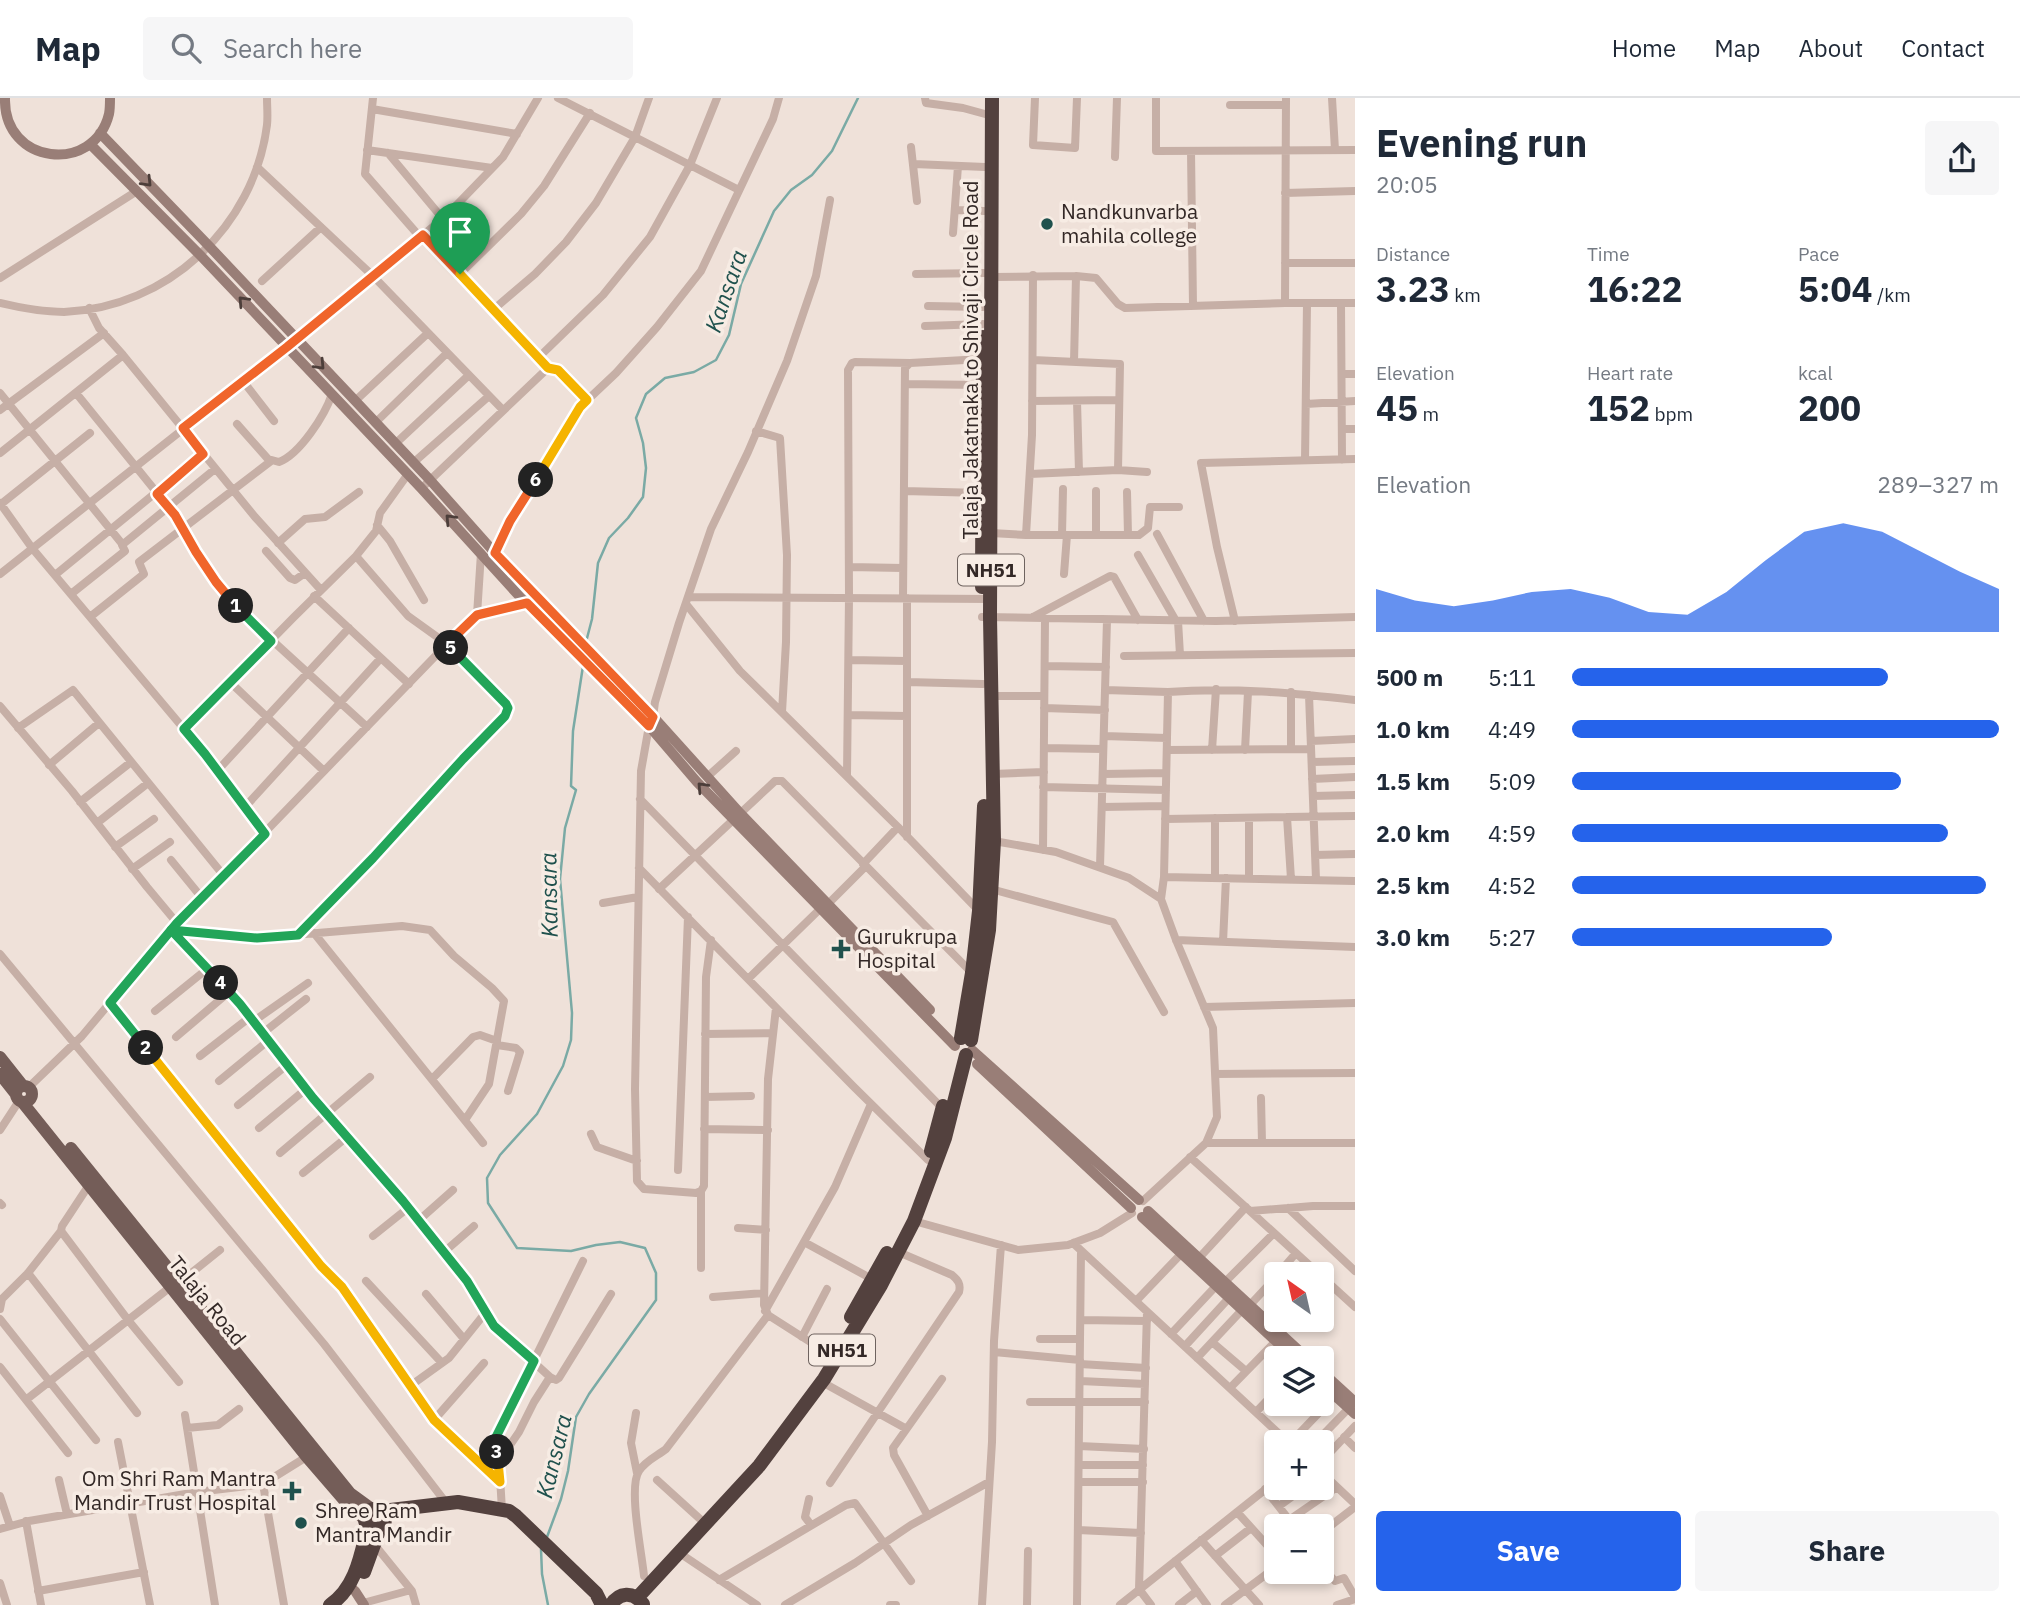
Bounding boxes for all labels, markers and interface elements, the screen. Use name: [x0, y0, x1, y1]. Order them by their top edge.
search box: [143, 17, 633, 80]
text: Map: [35, 27, 101, 70]
icon: search: [167, 29, 205, 67]
text: Search here: [223, 31, 362, 65]
text: Home: [1612, 32, 1676, 64]
text: Map: [1714, 32, 1760, 64]
text: About: [1798, 32, 1863, 64]
text: Contact: [1901, 32, 1985, 64]
text: Evening run: [1376, 118, 1587, 167]
button: share: [1925, 121, 1999, 195]
text: 20:05: [1376, 169, 1438, 199]
one-way arrow: [138, 174, 151, 187]
street label: Talaja Jakatnaka to Shivaji Circle Road: [956, 181, 984, 539]
place label: Nandkunvarba mahila college: [1061, 197, 1198, 249]
pin: [430, 202, 490, 274]
icon: arrive: [441, 213, 479, 251]
marker: Nandkunvarba mahila college: [1039, 216, 1055, 232]
text: Distance: [1376, 242, 1450, 266]
text: Time: [1587, 242, 1630, 266]
text: Pace: [1798, 242, 1839, 266]
water label: Kansara: [697, 245, 753, 336]
text: 3.23: [1376, 266, 1450, 312]
text: 16:22: [1587, 266, 1683, 312]
text: 5:04: [1798, 266, 1873, 312]
text: km: [1450, 283, 1481, 307]
text: /km: [1873, 283, 1911, 307]
one-way arrow: [239, 296, 252, 309]
one-way arrow: [312, 357, 325, 370]
text: Elevation: [1376, 361, 1455, 385]
text: Heart rate: [1587, 361, 1673, 385]
text: kcal: [1798, 361, 1833, 385]
text: 45: [1376, 385, 1418, 431]
text: 152: [1587, 385, 1650, 431]
text: 200: [1798, 385, 1861, 431]
text: m: [1418, 402, 1439, 426]
text: bpm: [1650, 402, 1693, 426]
pin: 6: [518, 462, 554, 498]
text: 6: [530, 467, 541, 491]
text: Elevation: [1376, 469, 1471, 499]
text: 289–327 m: [1877, 469, 1999, 499]
one-way arrow: [446, 514, 459, 527]
road number: NH51: [958, 555, 1024, 586]
pin: 1: [218, 588, 254, 624]
text: 1: [230, 593, 241, 617]
pin: 5: [434, 630, 468, 666]
text: 5: [445, 635, 456, 659]
text: 500 m: [1376, 662, 1443, 692]
text: 5:11: [1488, 662, 1536, 692]
text: 1.0 km: [1376, 714, 1450, 744]
text: 4:49: [1488, 714, 1536, 744]
text: 1.5 km: [1376, 766, 1450, 796]
text: 5:09: [1488, 766, 1536, 796]
one-way arrow: [698, 782, 710, 795]
text: 2.0 km: [1376, 818, 1450, 848]
text: 4:59: [1488, 818, 1536, 848]
water label: Kansara: [532, 852, 564, 938]
text: 2.5 km: [1376, 870, 1450, 900]
text: 4:52: [1488, 870, 1536, 900]
place label: Gurukrupa Hospital: [857, 922, 957, 974]
text: 3.0 km: [1376, 922, 1450, 952]
text: 5:27: [1488, 922, 1536, 952]
marker: Gurukrupa Hospital: [831, 939, 851, 959]
pin: 4: [204, 966, 238, 1001]
text: 4: [215, 970, 226, 994]
pin: 2: [128, 1030, 164, 1066]
text: 2: [140, 1035, 151, 1059]
street label: Talaja Road: [163, 1249, 253, 1351]
north arrow: [1264, 1262, 1334, 1332]
map controls: [1264, 1262, 1334, 1584]
road number: NH51: [809, 1334, 875, 1366]
button: layers: [1264, 1346, 1334, 1416]
water label: Kansara: [528, 1411, 578, 1501]
button: +: [1264, 1430, 1334, 1500]
pin: 3: [480, 1434, 514, 1470]
text: 3: [491, 1439, 502, 1463]
place label: Om Shri Ram Mantra Mandir Trust Hospital: [74, 1464, 276, 1516]
marker: Om Shri Ram Mantra Mandir Trust Hospital: [282, 1481, 302, 1501]
place label: Shree Ram Mantra Mandir: [315, 1496, 452, 1548]
button: Save: [1376, 1511, 1681, 1591]
button: Share: [1695, 1511, 1999, 1591]
button: −: [1264, 1514, 1334, 1584]
marker: Shree Ram Mantra Mandir: [293, 1515, 309, 1531]

